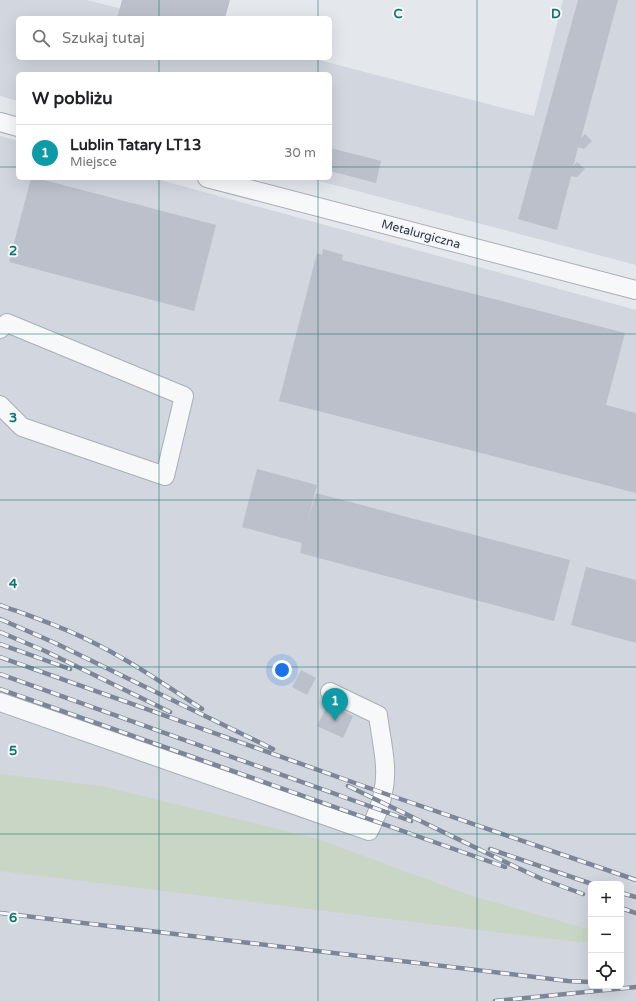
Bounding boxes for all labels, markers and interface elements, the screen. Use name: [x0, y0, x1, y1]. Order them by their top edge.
text: C: [393, 6, 403, 22]
text: D: [551, 6, 561, 22]
search box: [16, 16, 332, 60]
icon: search: [30, 27, 52, 49]
text: Szukaj tutaj: [62, 29, 145, 47]
text: W pobliżu: [32, 88, 113, 109]
text: Lublin Tatary LT13: [70, 136, 201, 154]
text: 1: [41, 145, 49, 161]
text: 30 m: [284, 145, 316, 161]
text: Miejsce: [70, 154, 117, 170]
street label: Metalurgiczna: [380, 217, 462, 251]
text: 2: [9, 243, 17, 259]
text: 3: [9, 410, 17, 426]
text: 4: [9, 576, 18, 592]
your location: [272, 660, 292, 680]
pin: 1: [322, 688, 348, 721]
text: 5: [9, 743, 17, 759]
map controls: [588, 881, 624, 989]
button: +: [588, 881, 624, 917]
text: 6: [9, 910, 17, 926]
button: −: [588, 917, 624, 953]
button: locate: [588, 953, 624, 989]

